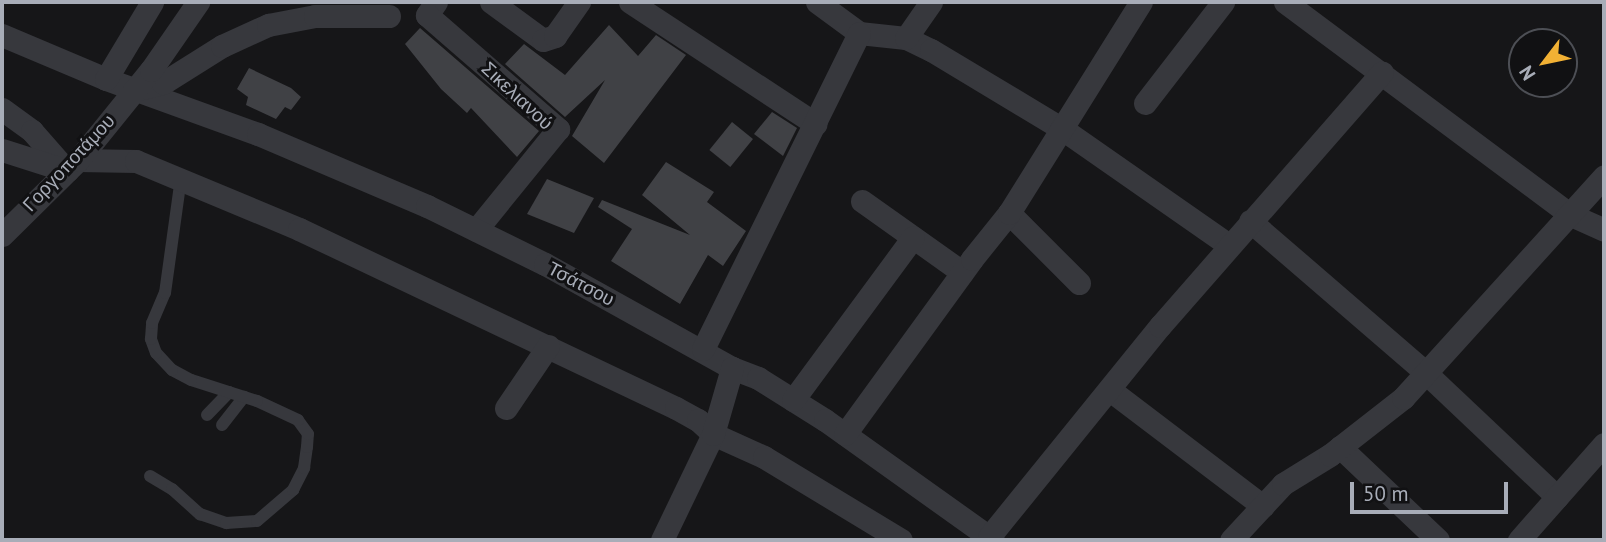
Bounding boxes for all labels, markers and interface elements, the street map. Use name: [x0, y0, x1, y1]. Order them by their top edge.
north arrow: [1508, 28, 1578, 98]
street label: Σικελιανού: [477, 57, 557, 135]
text: N: [1513, 61, 1540, 85]
street label: Γοργοποτάμου: [18, 110, 120, 216]
street label: Τσάτσου: [544, 257, 618, 311]
scale bar: [1354, 468, 1512, 512]
text: 50 m: [1363, 480, 1409, 507]

